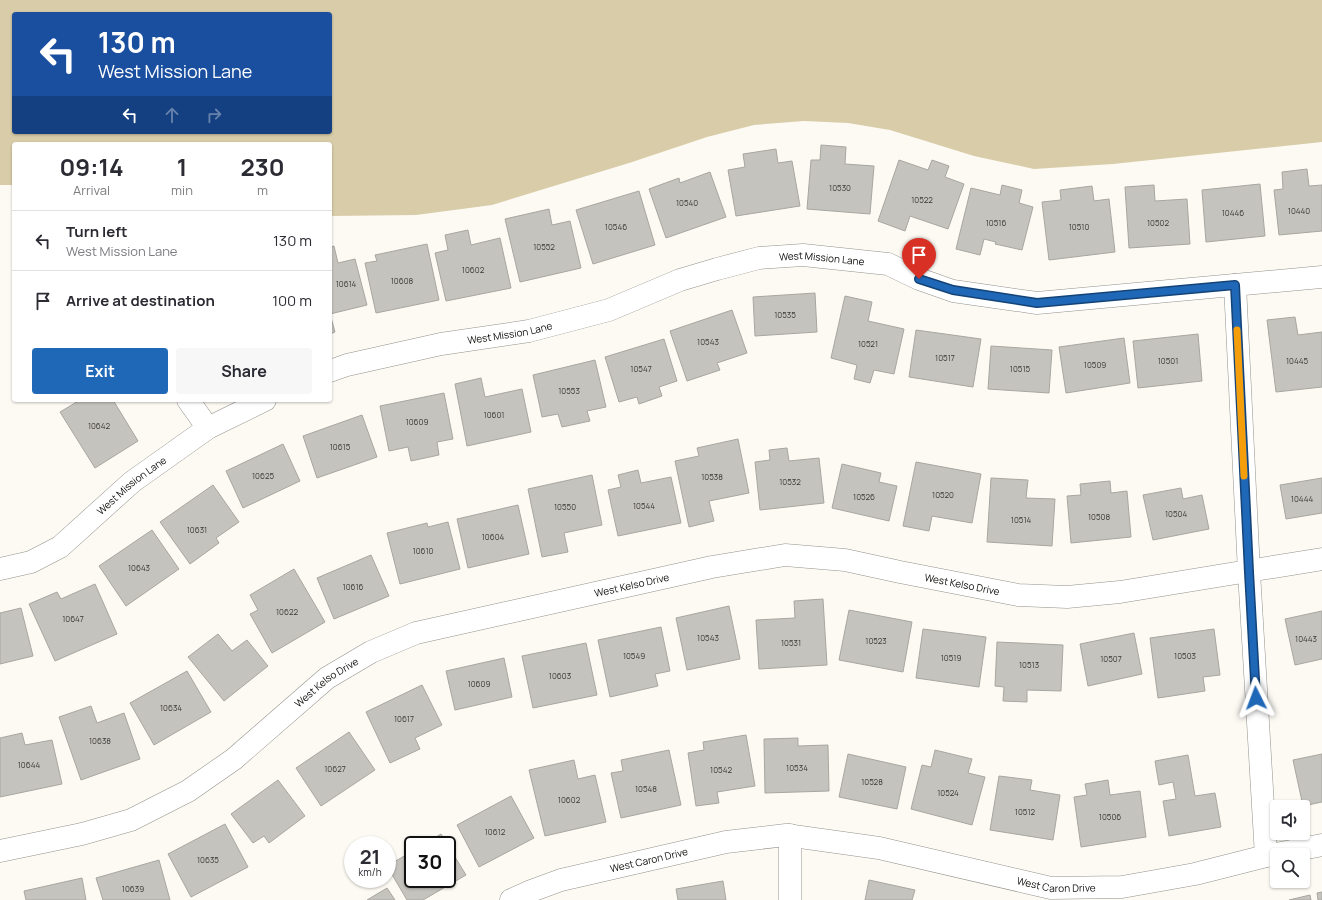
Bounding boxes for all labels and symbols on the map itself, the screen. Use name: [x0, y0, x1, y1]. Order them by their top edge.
house number: 10530: [829, 182, 851, 193]
house number: 10522: [911, 194, 933, 205]
house number: 10540: [676, 197, 698, 208]
house number: 10440: [1288, 205, 1310, 216]
house number: 10446: [1222, 207, 1244, 218]
house number: 10516: [986, 217, 1006, 228]
house number: 10502: [1147, 217, 1169, 228]
house number: 10546: [605, 221, 627, 232]
house number: 10510: [1069, 221, 1089, 232]
pin: [902, 238, 936, 279]
house number: 10552: [533, 241, 555, 252]
street label: West Mission Lane: [778, 248, 865, 268]
house number: 10602: [462, 264, 485, 275]
house number: 10608: [391, 275, 414, 286]
house number: 10614: [336, 278, 357, 289]
house number: 10535: [774, 309, 796, 320]
street label: West Mission Lane: [466, 318, 554, 347]
house number: 10543: [697, 336, 719, 347]
house number: 10521: [858, 338, 878, 349]
house number: 10517: [935, 352, 955, 363]
house number: 10501: [1158, 355, 1178, 366]
house number: 10445: [1286, 355, 1308, 366]
house number: 10509: [1084, 359, 1106, 370]
house number: 10547: [630, 363, 652, 374]
house number: 10515: [1010, 363, 1031, 374]
house number: 10553: [558, 385, 580, 396]
house number: 10601: [484, 409, 504, 420]
house number: 10609: [406, 416, 428, 427]
house number: 10642: [88, 420, 111, 431]
house number: 10615: [330, 441, 351, 452]
street label: West Mission Lane: [94, 453, 169, 518]
house number: 10625: [252, 470, 274, 481]
house number: 10538: [701, 471, 723, 482]
house number: 10532: [779, 476, 801, 487]
house number: 10520: [932, 489, 954, 500]
house number: 10526: [853, 491, 875, 502]
house number: 10444: [1291, 493, 1313, 504]
house number: 10544: [633, 500, 655, 511]
house number: 10550: [554, 501, 576, 512]
house number: 10504: [1165, 508, 1187, 519]
house number: 10508: [1088, 511, 1110, 522]
house number: 10514: [1011, 514, 1032, 525]
house number: 10631: [187, 524, 207, 535]
house number: 10604: [482, 531, 505, 542]
house number: 10610: [413, 545, 434, 556]
house number: 10643: [128, 562, 150, 573]
street label: West Kelso Drive: [593, 570, 671, 600]
street label: West Kelso Drive: [923, 570, 1001, 598]
house number: 10616: [343, 581, 363, 592]
house number: 10622: [276, 606, 298, 617]
house number: 10647: [62, 613, 84, 624]
house number: 10543: [697, 632, 719, 643]
house number: 10443: [1295, 633, 1317, 644]
house number: 10523: [865, 635, 887, 646]
house number: 10531: [781, 637, 801, 648]
house number: 10549: [623, 650, 645, 661]
house number: 10503: [1174, 650, 1196, 661]
house number: 10519: [941, 652, 961, 663]
house number: 10507: [1100, 653, 1122, 664]
street label: West Kelso Drive: [291, 654, 361, 710]
house number: 10513: [1019, 659, 1039, 670]
house number: 10603: [549, 670, 571, 681]
position arrow: [1235, 677, 1277, 719]
house number: 10609: [468, 678, 490, 689]
house number: 10634: [160, 702, 182, 713]
house number: 10617: [394, 713, 414, 724]
house number: 10638: [89, 735, 111, 746]
house number: 10644: [18, 759, 41, 770]
house number: 10534: [786, 762, 808, 773]
house number: 10627: [324, 763, 346, 774]
house number: 10542: [710, 764, 732, 775]
house number: 10528: [861, 776, 883, 787]
house number: 10548: [635, 783, 657, 794]
house number: 10524: [937, 787, 959, 798]
house number: 10602: [558, 794, 581, 805]
house number: 10512: [1015, 806, 1036, 817]
house number: 10506: [1099, 811, 1121, 822]
house number: 10612: [485, 826, 506, 837]
speed limit sign: 30: [404, 836, 456, 888]
street label: West Caron Drive: [609, 844, 689, 876]
house number: 10635: [197, 854, 219, 865]
street label: West Caron Drive: [1015, 873, 1096, 895]
house number: 10639: [122, 883, 144, 894]

